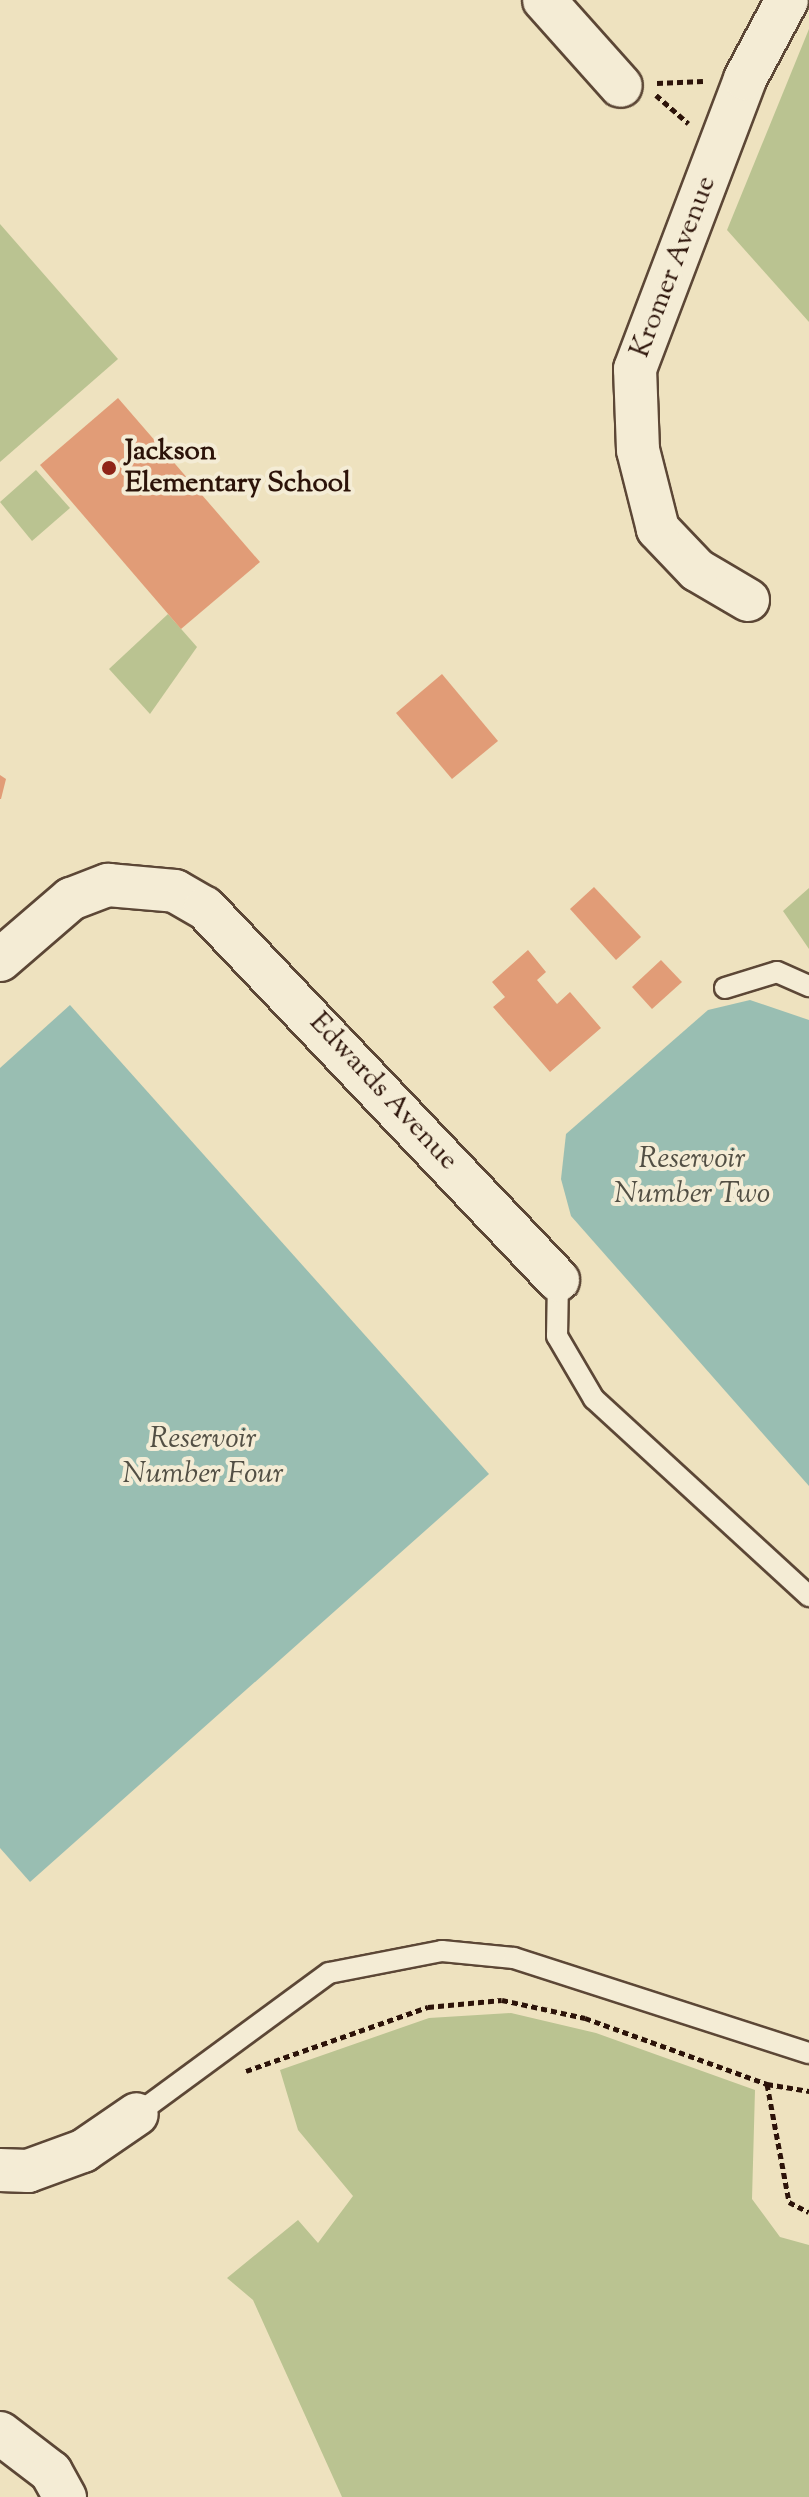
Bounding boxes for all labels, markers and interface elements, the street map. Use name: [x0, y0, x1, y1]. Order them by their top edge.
street label: Kromer Avenue: [624, 172, 724, 362]
place label: Jackson Elementary School: [125, 435, 351, 501]
marker: Jackson Elementary School: [100, 459, 118, 477]
street label: Edwards Avenue: [302, 1006, 464, 1178]
water label: Reservoir Number Two: [614, 1142, 770, 1212]
water label: Reservoir Number Four: [123, 1422, 283, 1492]

